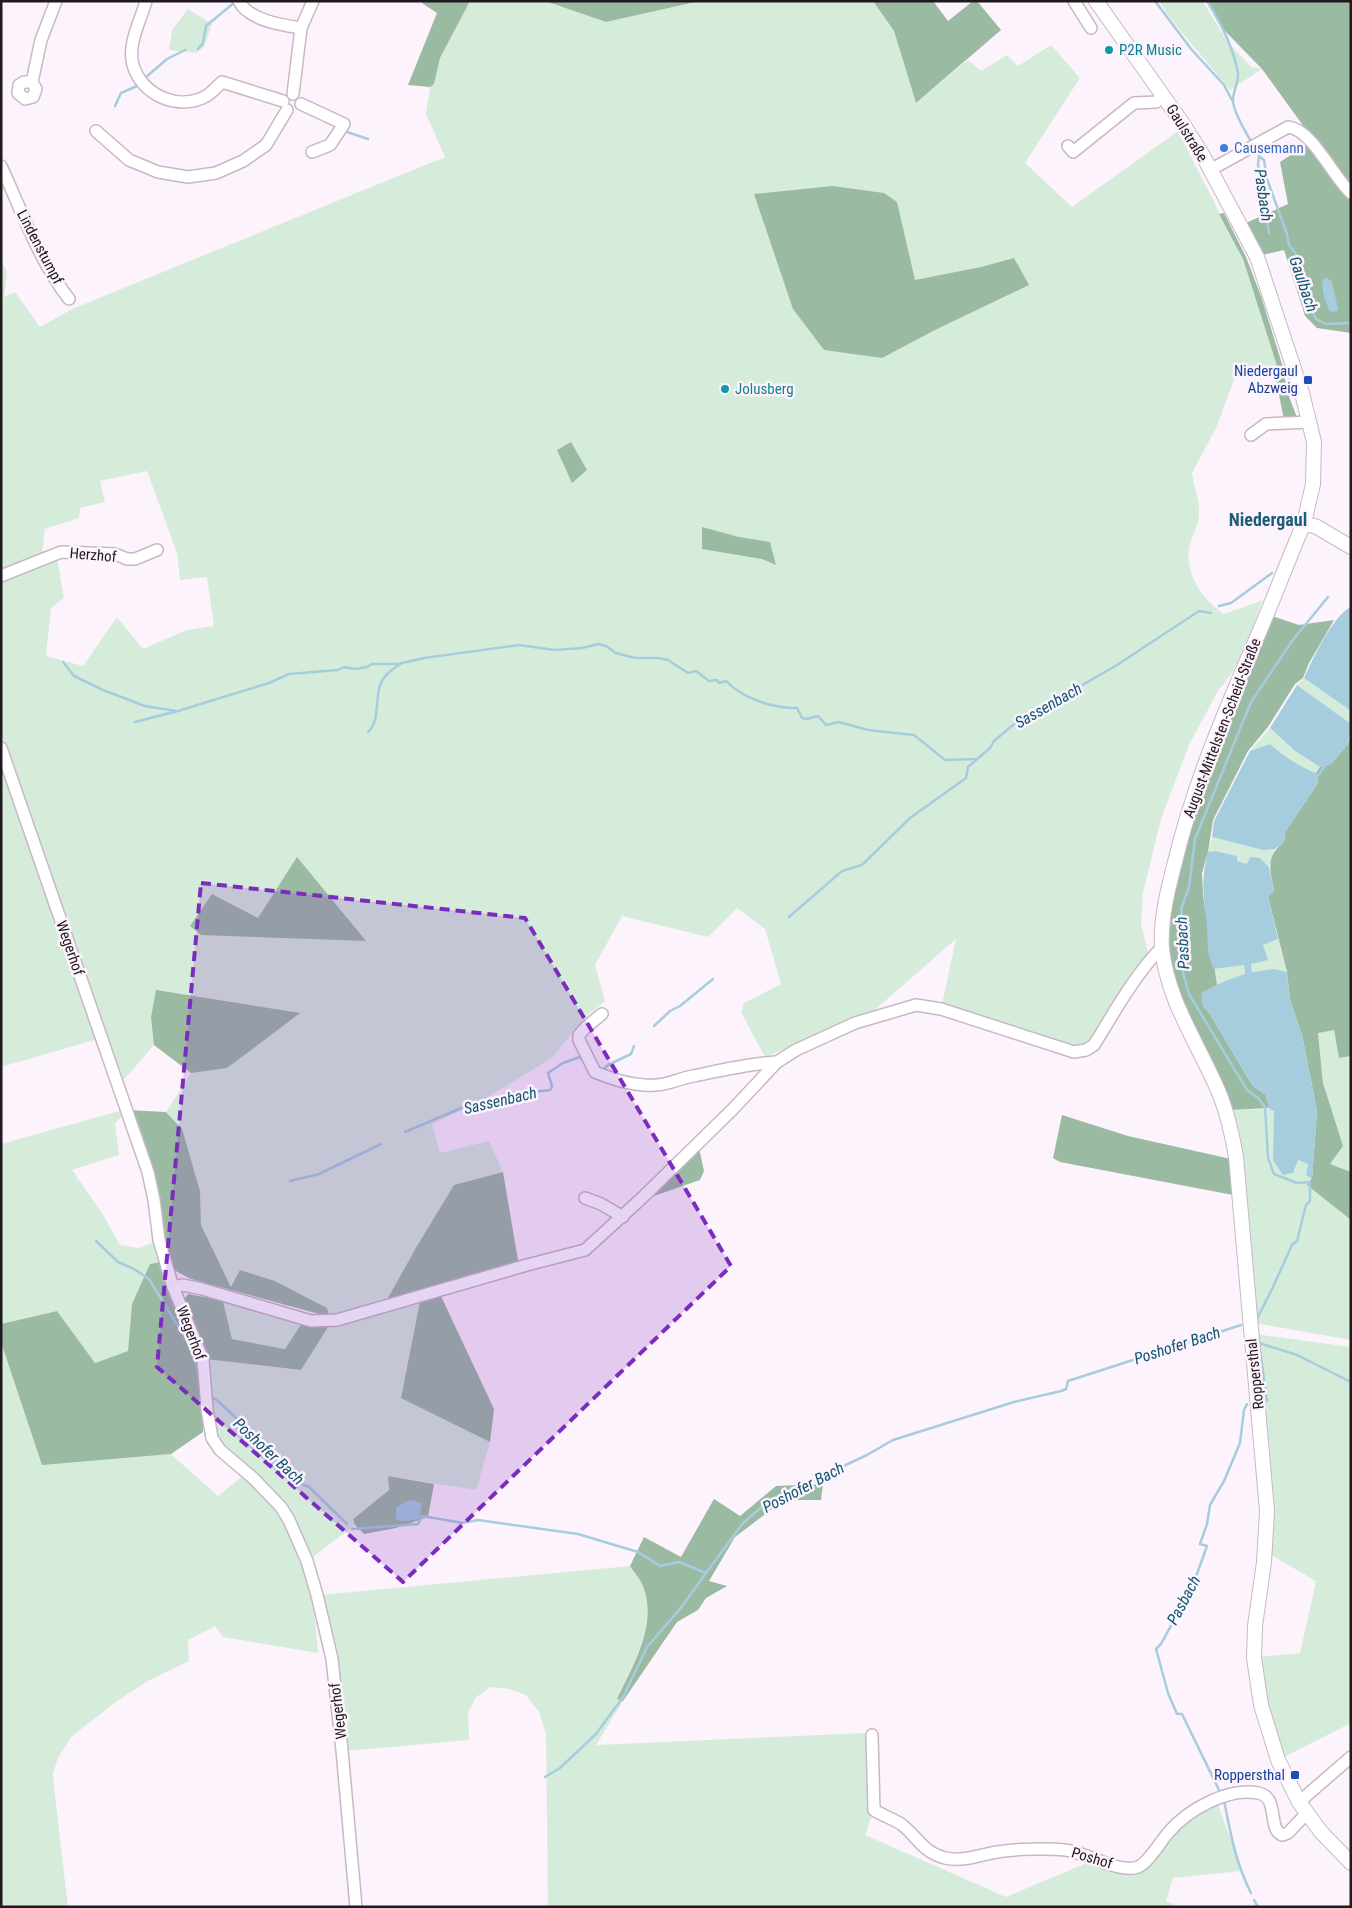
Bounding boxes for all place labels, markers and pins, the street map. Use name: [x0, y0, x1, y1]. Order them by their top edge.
place label: P2R Music: [1119, 41, 1182, 59]
marker: P2R Music: [1103, 44, 1115, 56]
place label: Causemann: [1234, 139, 1304, 157]
marker: Causemann: [1218, 142, 1230, 154]
place label: Niedergaul Abzweig: [1234, 362, 1298, 397]
marker: Niedergaul Abzweig: [1302, 374, 1314, 386]
place label: Jolusberg: [735, 380, 794, 398]
marker: Jolusberg: [719, 383, 731, 395]
place label: Roppersthal: [1214, 1766, 1285, 1784]
marker: Roppersthal: [1289, 1769, 1301, 1781]

